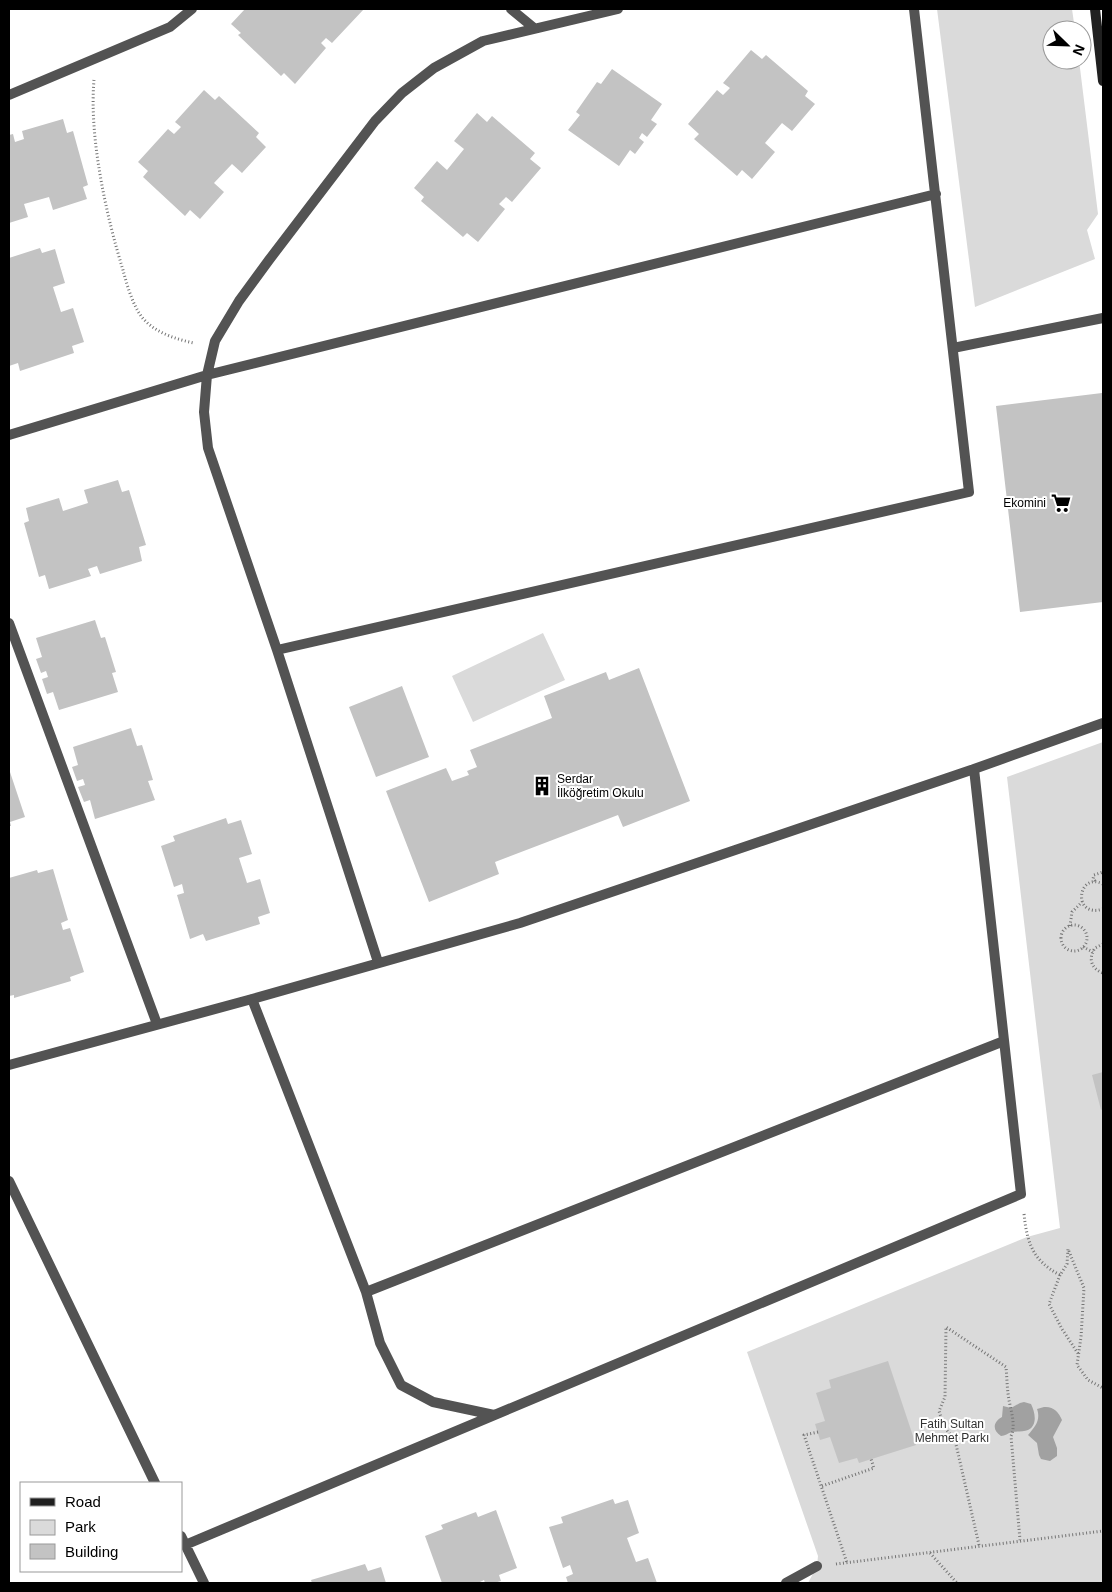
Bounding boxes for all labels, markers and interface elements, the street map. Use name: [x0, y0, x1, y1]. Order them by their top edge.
north arrow: [1042, 20, 1092, 70]
text: N: [1070, 42, 1088, 58]
supermarket icon: Ekomini: [1050, 492, 1072, 514]
place label: Ekomini: [1003, 496, 1046, 510]
place label: Serdar İlköğretim Okulu: [557, 772, 644, 800]
building icon: Serdar İlköğretim Okulu: [531, 775, 553, 797]
park label: Fatih Sultan Mehmet Parkı: [915, 1417, 989, 1445]
legend: [20, 1482, 182, 1572]
text: Road: [65, 1493, 101, 1510]
text: Park: [65, 1518, 96, 1535]
text: Building: [65, 1543, 118, 1560]

